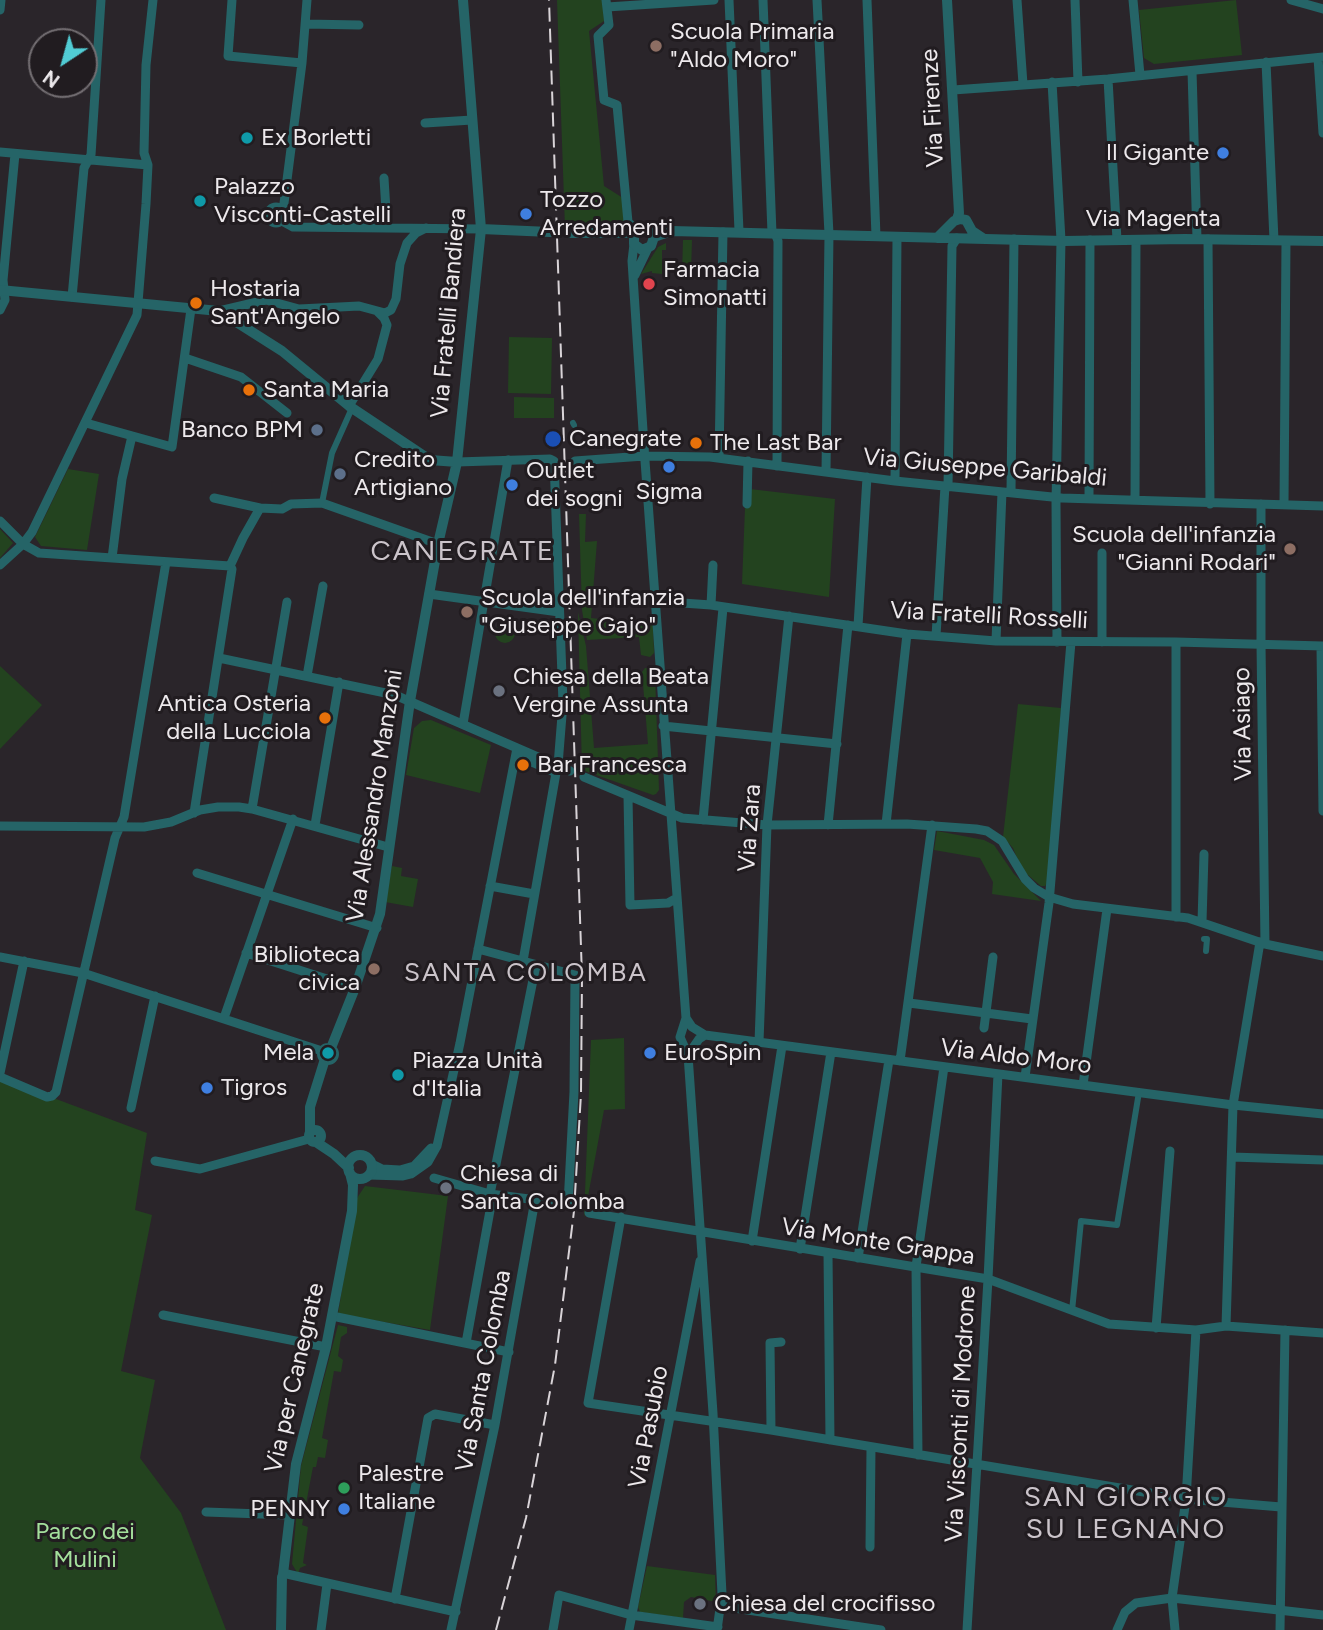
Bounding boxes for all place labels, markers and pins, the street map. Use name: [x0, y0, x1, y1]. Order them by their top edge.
place label: Scuola Primaria "Aldo Moro": [670, 18, 835, 74]
marker: Scuola Primaria "Aldo Moro": [648, 38, 664, 54]
place label: Ex Borletti: [261, 124, 371, 152]
marker: Ex Borletti: [239, 130, 255, 146]
place label: Il Gigante: [1106, 139, 1209, 167]
marker: Il Gigante: [1215, 145, 1231, 161]
place label: Palazzo Visconti-Castelli: [214, 173, 391, 229]
place label: Tozzo Arredamenti: [540, 186, 673, 242]
marker: Palazzo Visconti-Castelli: [192, 193, 208, 209]
marker: Tozzo Arredamenti: [518, 206, 534, 222]
place label: Farmacia Simonatti: [663, 256, 767, 312]
place label: Hostaria Sant'Angelo: [210, 275, 340, 331]
marker: Farmacia Simonatti: [641, 276, 657, 292]
marker: Hostaria Sant'Angelo: [188, 295, 204, 311]
place label: Santa Maria: [263, 376, 389, 404]
marker: Santa Maria: [241, 382, 257, 398]
place label: Banco BPM: [181, 416, 303, 444]
marker: Banco BPM: [309, 422, 325, 438]
place label: Canegrate: [569, 425, 682, 453]
marker: Canegrate: [543, 429, 563, 449]
place label: The Last Bar: [710, 429, 842, 457]
marker: The Last Bar: [688, 435, 704, 451]
place label: Credito Artigiano: [354, 446, 452, 502]
place label: Outlet dei sogni: [526, 457, 623, 513]
marker: Sigma: [661, 459, 677, 475]
marker: Credito Artigiano: [332, 466, 348, 482]
marker: Outlet dei sogni: [504, 477, 520, 493]
place label: Sigma: [635, 478, 703, 506]
place label: Scuola dell'infanzia "Gianni Rodari": [1072, 521, 1276, 577]
marker: Scuola dell'infanzia "Gianni Rodari": [1282, 541, 1298, 557]
place label: Scuola dell'infanzia "Giuseppe Gajo": [481, 584, 685, 640]
marker: Scuola dell'infanzia "Giuseppe Gajo": [459, 604, 475, 620]
place label: Chiesa della Beata Vergine Assunta: [513, 663, 709, 719]
marker: Chiesa della Beata Vergine Assunta: [491, 683, 507, 699]
place label: Antica Osteria della Lucciola: [158, 690, 311, 746]
marker: Antica Osteria della Lucciola: [317, 710, 333, 726]
place label: Bar Francesca: [537, 751, 687, 779]
marker: Bar Francesca: [515, 757, 531, 773]
place label: Biblioteca civica: [254, 941, 360, 997]
marker: Biblioteca civica: [366, 961, 382, 977]
place label: Mela: [263, 1039, 314, 1067]
place label: EuroSpin: [664, 1039, 762, 1067]
marker: Mela: [320, 1045, 336, 1061]
marker: EuroSpin: [642, 1045, 658, 1061]
place label: Piazza Unità d'Italia: [412, 1047, 543, 1103]
marker: Piazza Unità d'Italia: [390, 1067, 406, 1083]
place label: Tigros: [221, 1074, 287, 1102]
marker: Tigros: [199, 1080, 215, 1096]
place label: Chiesa di Santa Colomba: [460, 1160, 625, 1216]
marker: Chiesa di Santa Colomba: [438, 1180, 454, 1196]
place label: Palestre Italiane: [358, 1460, 444, 1516]
marker: Palestre Italiane: [336, 1480, 352, 1496]
place label: PENNY: [250, 1495, 330, 1523]
marker: PENNY: [336, 1501, 352, 1517]
place label: Chiesa del crocifisso: [714, 1590, 935, 1618]
marker: Chiesa del crocifisso: [692, 1596, 708, 1612]

